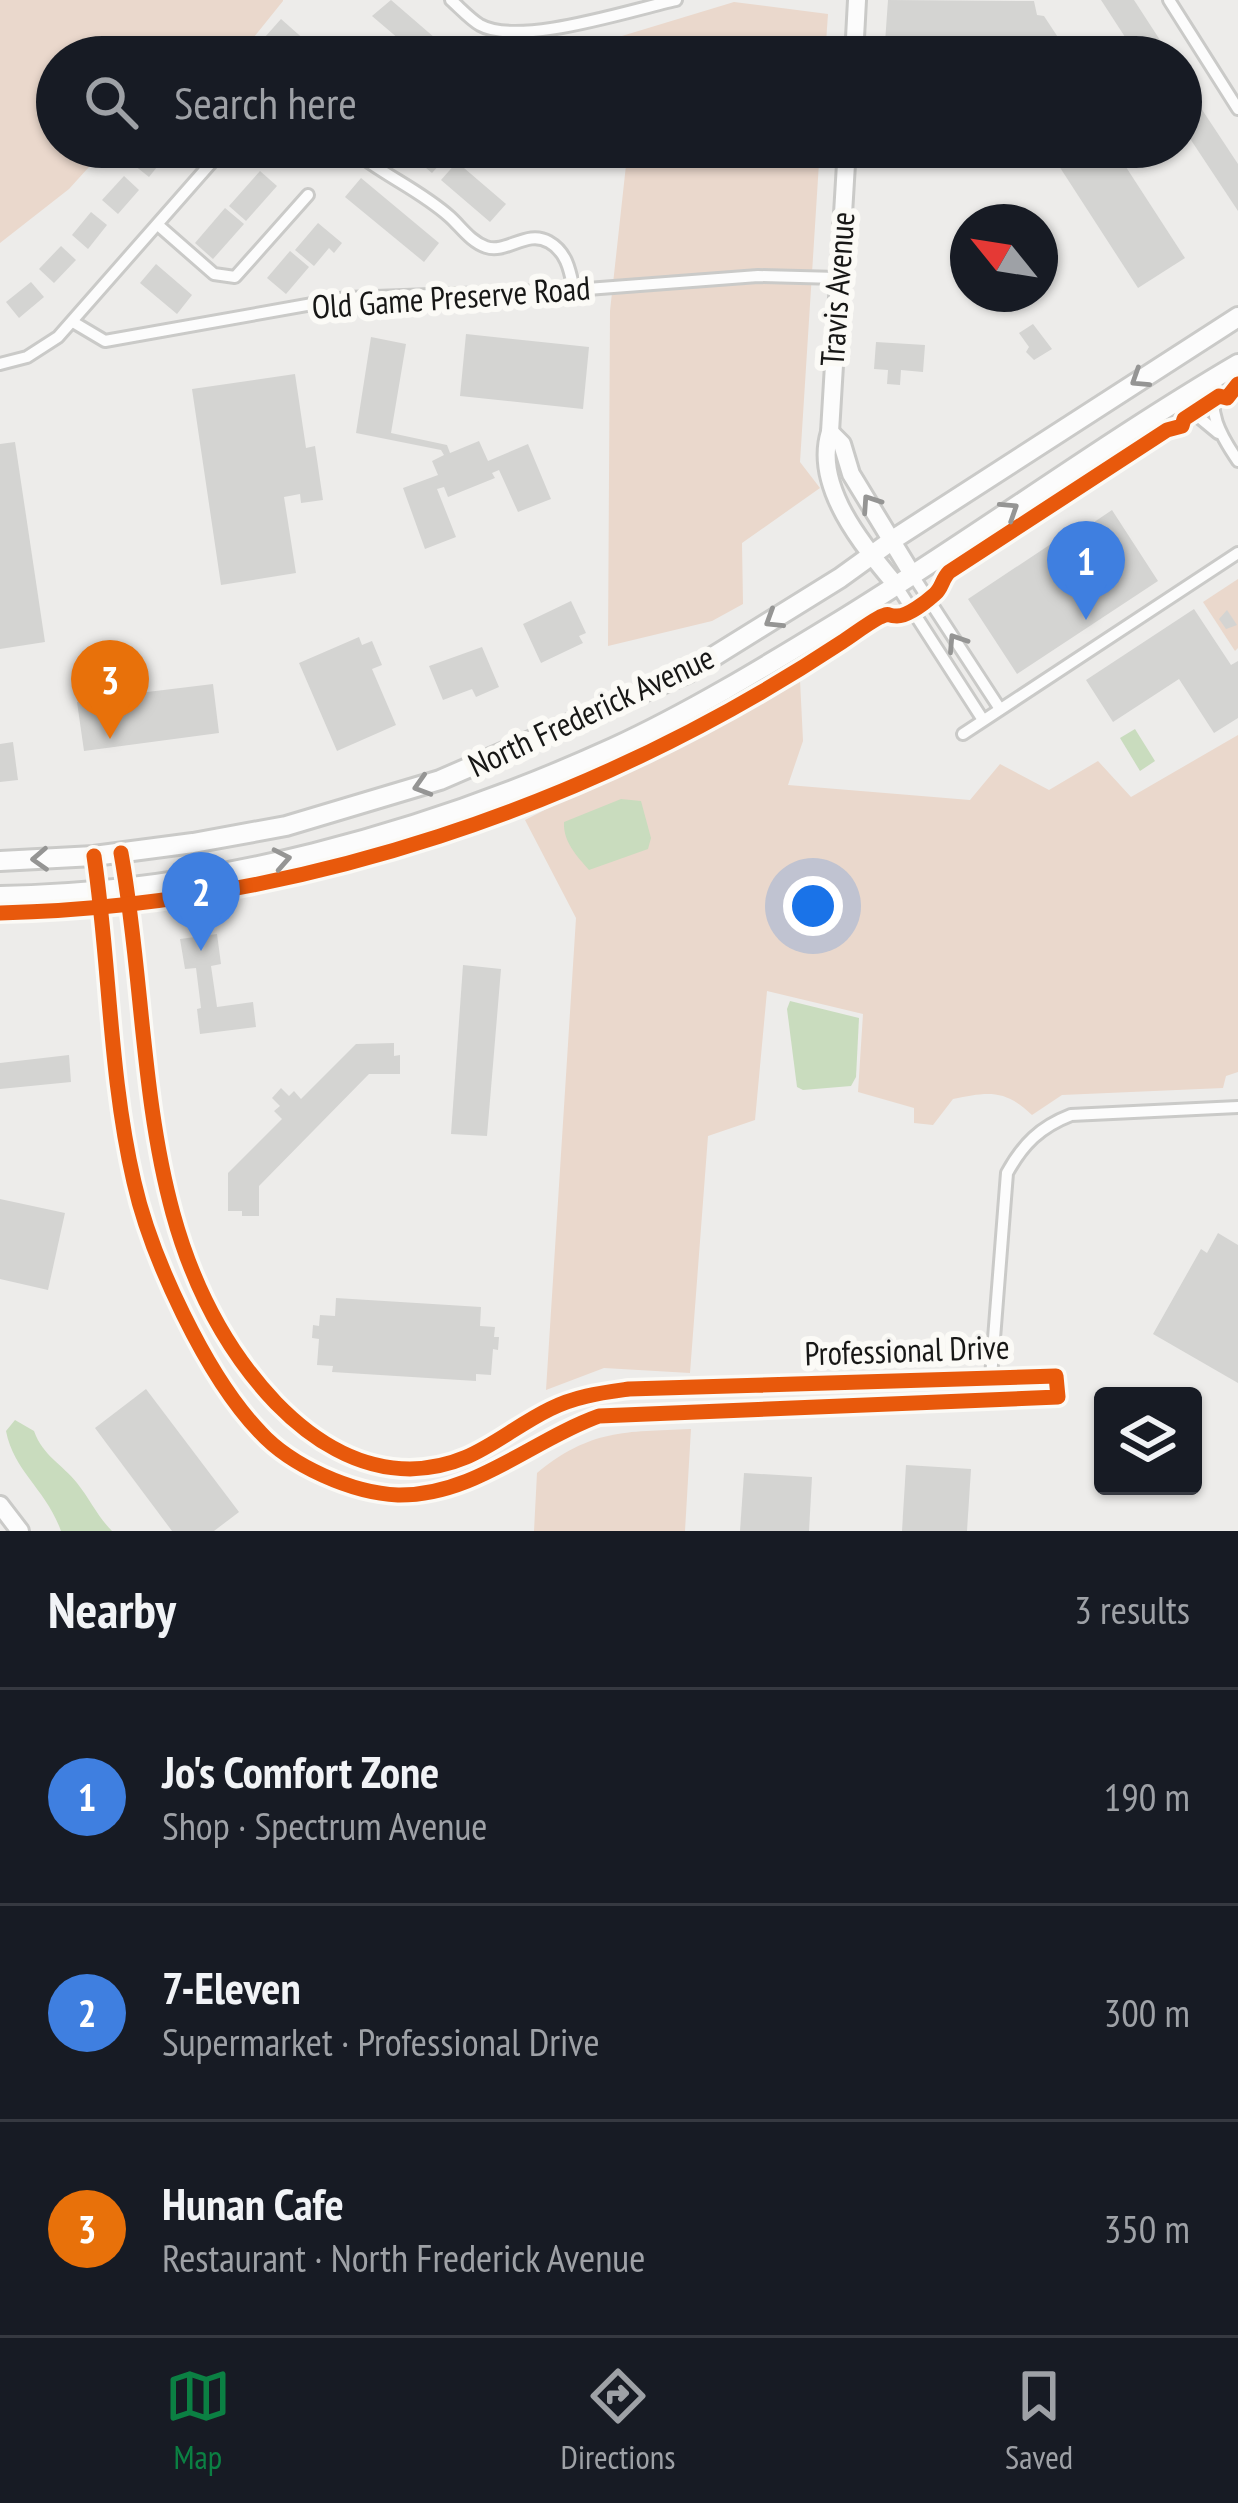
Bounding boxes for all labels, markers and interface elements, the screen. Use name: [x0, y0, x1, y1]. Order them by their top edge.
search box: [36, 36, 1202, 168]
icon: search: [78, 69, 144, 135]
text: Search here: [174, 73, 357, 131]
north arrow: [950, 204, 1058, 312]
street label: Travis Avenue: [810, 210, 863, 368]
street label: Old Game Preserve Road: [310, 265, 592, 328]
one-way arrow: [1130, 364, 1152, 386]
one-way arrow: [863, 494, 885, 516]
one-way arrow: [996, 502, 1018, 524]
pin: 1: [1047, 521, 1125, 620]
one-way arrow: [764, 606, 786, 628]
one-way arrow: [949, 633, 971, 655]
street label: North Frederick Avenue: [461, 635, 720, 786]
pin: 3: [71, 640, 149, 739]
one-way arrow: [412, 772, 433, 797]
one-way arrow: [30, 846, 49, 872]
one-way arrow: [272, 847, 292, 873]
pin: 2: [162, 852, 240, 951]
your location: [783, 876, 843, 936]
street label: Professional Drive: [804, 1324, 1010, 1375]
map controls: [1094, 1387, 1202, 1495]
button: layers: [1094, 1387, 1202, 1495]
text: Nearby: [48, 1576, 176, 1642]
text: 3 results: [1074, 1584, 1190, 1635]
text: Jo's Comfort Zone: [162, 1742, 439, 1800]
text: 1: [78, 1771, 96, 1822]
text: 190 m: [1104, 1771, 1190, 1822]
text: Shop · Spectrum Avenue: [162, 1800, 487, 1851]
text: 7-Eleven: [162, 1958, 301, 2016]
text: 2: [78, 1987, 96, 2038]
text: 300 m: [1104, 1987, 1190, 2038]
text: Supermarket · Professional Drive: [162, 2016, 600, 2067]
text: Hunan Cafe: [162, 2174, 344, 2232]
text: 3: [78, 2203, 96, 2254]
text: 350 m: [1104, 2203, 1190, 2254]
text: Restaurant · North Frederick Avenue: [162, 2232, 645, 2283]
tab: Map: [165, 2363, 231, 2478]
tab: Directions: [561, 2363, 675, 2478]
tab: Saved: [1005, 2363, 1073, 2478]

